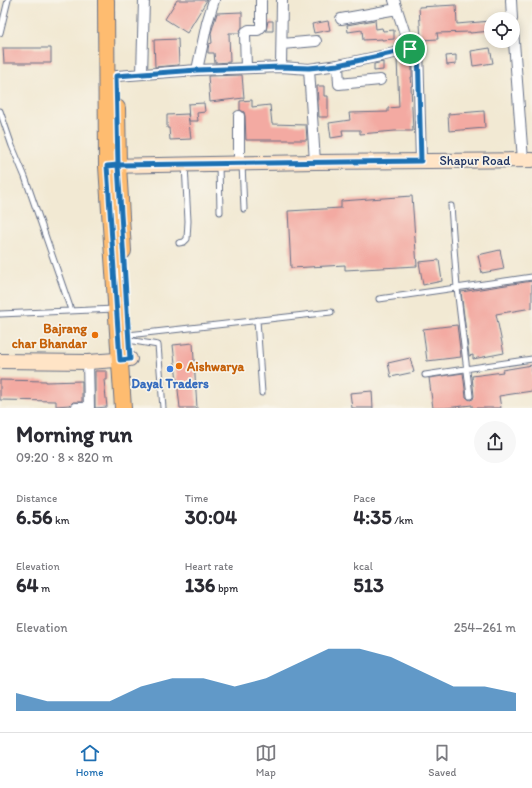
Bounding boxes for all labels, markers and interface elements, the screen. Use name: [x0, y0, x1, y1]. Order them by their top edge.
map controls: [484, 12, 520, 48]
button: locate: [484, 12, 520, 48]
pin: [393, 32, 427, 66]
icon: arrive: [399, 38, 421, 60]
street label: Shapur Road: [439, 153, 511, 168]
place label: Bajrang char Bhandar: [12, 321, 88, 351]
marker: Bajrang char Bhandar: [90, 330, 100, 340]
place label: Aishwarya: [186, 359, 245, 375]
marker: Aishwarya: [174, 361, 184, 371]
marker: Dayal Traders: [165, 364, 175, 374]
place label: Dayal Traders: [131, 376, 209, 392]
text: Morning run: [16, 421, 132, 448]
button: share: [474, 421, 516, 463]
text: 09:20 · 8 × 820 m: [16, 450, 113, 465]
text: Distance: [16, 492, 57, 505]
text: Time: [185, 492, 208, 505]
text: Pace: [353, 492, 375, 505]
text: 6.56: [16, 505, 53, 529]
text: 30:04: [185, 505, 237, 529]
text: 4:35: [353, 505, 392, 529]
text: km: [53, 514, 70, 527]
text: /km: [392, 514, 413, 527]
text: Elevation: [16, 560, 60, 573]
text: Heart rate: [185, 560, 233, 573]
text: kcal: [353, 560, 373, 573]
text: 64: [16, 573, 39, 597]
text: 136: [185, 573, 215, 597]
text: 513: [353, 573, 384, 597]
text: m: [39, 582, 50, 595]
text: bpm: [215, 582, 238, 595]
text: Elevation: [16, 620, 68, 635]
text: 254–261 m: [454, 620, 516, 635]
tab: Home: [76, 742, 103, 779]
tab: Map: [255, 742, 277, 779]
tab: Saved: [428, 742, 456, 779]

